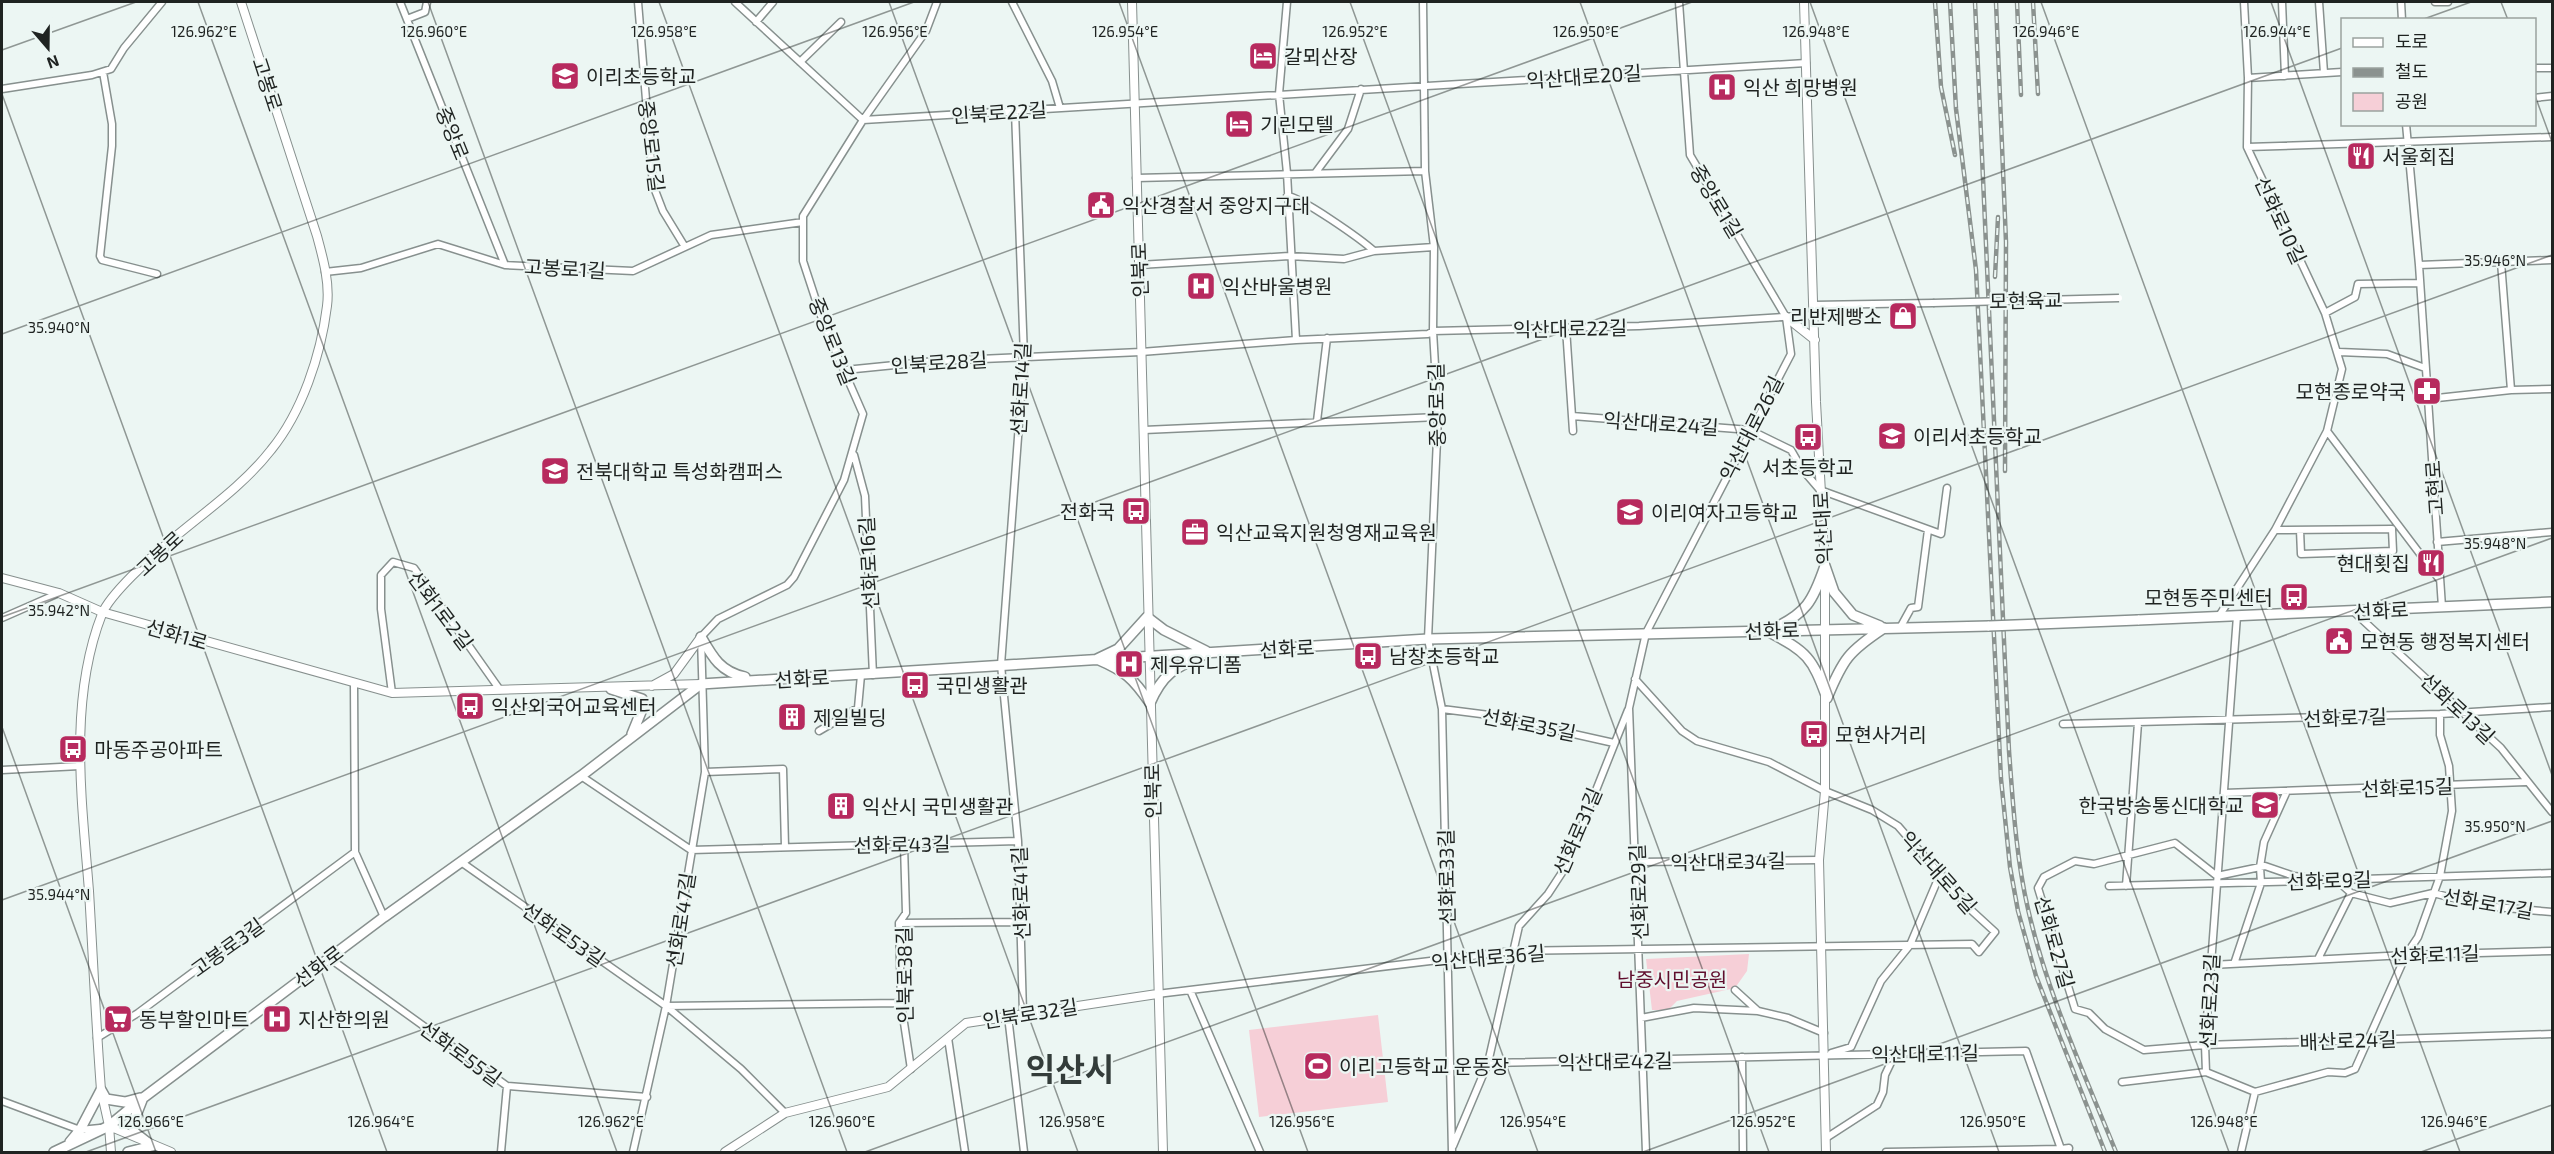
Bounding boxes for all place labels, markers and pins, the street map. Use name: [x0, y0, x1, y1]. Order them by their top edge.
hotel icon: 갈뫼산장: [1247, 40, 1279, 72]
place label: 갈뫼산장: [1284, 44, 1358, 68]
school or university icon: 이리초등학교: [549, 60, 581, 92]
place label: 이리초등학교: [586, 64, 696, 88]
hospital icon: 익산 희망병원: [1706, 71, 1738, 103]
place label: 익산 희망병원: [1743, 75, 1858, 99]
hotel icon: 기린모텔: [1223, 108, 1255, 140]
place label: 기린모텔: [1260, 112, 1334, 136]
restaurant icon: 서울회집: [2345, 140, 2377, 172]
place label: 서울회집: [2382, 144, 2456, 168]
public building icon: 익산경찰서 중앙지구대: [1085, 189, 1117, 221]
place label: 익산경찰서 중앙지구대: [1122, 193, 1310, 217]
hospital icon: 익산바울병원: [1185, 270, 1217, 302]
place label: 익산바울병원: [1222, 274, 1332, 298]
shop icon: 리반제빵소: [1887, 300, 1919, 332]
place label: 리반제빵소: [1790, 304, 1882, 328]
pharmacy icon: 모현종로약국: [2411, 375, 2443, 407]
place label: 모현종로약국: [2296, 379, 2406, 403]
school or university icon: 이리서초등학교: [1876, 420, 1908, 452]
bus stop icon: 서초등학교: [1792, 421, 1824, 453]
place label: 이리서초등학교: [1913, 424, 2042, 448]
school or university icon: 전북대학교 특성화캠퍼스: [539, 455, 571, 487]
place label: 서초등학교: [1762, 455, 1854, 479]
place label: 전북대학교 특성화캠퍼스: [576, 459, 783, 483]
bus stop icon: 전화국: [1120, 495, 1152, 527]
school or university icon: 이리여자고등학교: [1614, 496, 1646, 528]
place label: 전화국: [1060, 499, 1115, 523]
place label: 이리여자고등학교: [1651, 500, 1798, 524]
office icon: 익산교육지원청영재교육원: [1179, 516, 1211, 548]
place label: 익산교육지원청영재교육원: [1216, 520, 1437, 544]
restaurant icon: 현대횟집: [2415, 547, 2447, 579]
place label: 현대횟집: [2336, 551, 2410, 575]
bus stop icon: 모현동주민센터: [2278, 581, 2310, 613]
place label: 모현동주민센터: [2144, 585, 2273, 609]
public building icon: 모현동 행정복지센터: [2323, 625, 2355, 657]
place label: 모현동 행정복지센터: [2360, 629, 2530, 653]
bus stop icon: 남창초등학교: [1352, 640, 1384, 672]
place label: 남창초등학교: [1389, 644, 1499, 668]
hospital icon: 제우유니폼: [1113, 648, 1145, 680]
place label: 제우유니폼: [1150, 652, 1242, 676]
bus stop icon: 국민생활관: [899, 669, 931, 701]
place label: 국민생활관: [936, 673, 1028, 697]
bus stop icon: 익산외국어교육센터: [454, 690, 486, 722]
place label: 익산외국어교육센터: [491, 694, 657, 718]
building icon: 제일빌딩: [776, 701, 808, 733]
place label: 제일빌딩: [813, 705, 887, 729]
bus stop icon: 모현사거리: [1798, 718, 1830, 750]
place label: 모현사거리: [1835, 722, 1927, 746]
bus stop icon: 마동주공아파트: [57, 733, 89, 765]
place label: 마동주공아파트: [94, 737, 223, 761]
school or university icon: 한국방송통신대학교: [2249, 789, 2281, 821]
building icon: 익산시 국민생활관: [825, 790, 857, 822]
place label: 한국방송통신대학교: [2078, 793, 2244, 817]
place label: 익산시 국민생활관: [862, 794, 1014, 818]
supermarket icon: 동부할인마트: [102, 1003, 134, 1035]
hospital icon: 지산한의원: [261, 1003, 293, 1035]
place label: 동부할인마트: [139, 1007, 249, 1031]
place label: 지산한의원: [298, 1007, 390, 1031]
sports icon: 이리고등학교 운동장: [1302, 1050, 1334, 1082]
place label: 이리고등학교 운동장: [1339, 1054, 1509, 1078]

